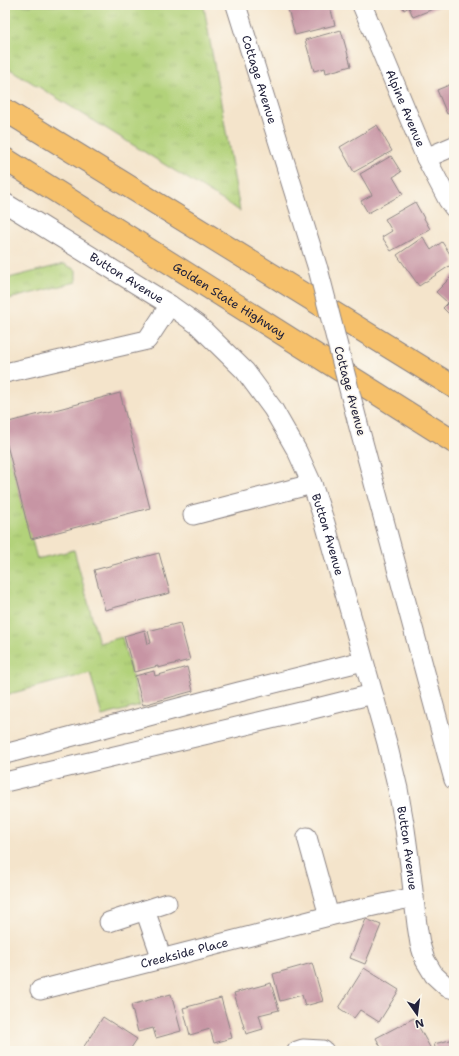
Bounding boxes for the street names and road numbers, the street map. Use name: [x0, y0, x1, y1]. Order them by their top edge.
street label: Cottage Avenue: [238, 33, 280, 126]
street label: Alpine Avenue: [382, 67, 429, 150]
street label: Button Avenue: [86, 249, 167, 307]
street label: Golden State Highway: [170, 259, 289, 342]
street label: Cottage Avenue: [330, 344, 370, 438]
street label: Button Avenue: [308, 492, 347, 578]
street label: Button Avenue: [393, 805, 421, 891]
street label: Creekside Place: [139, 934, 230, 972]

